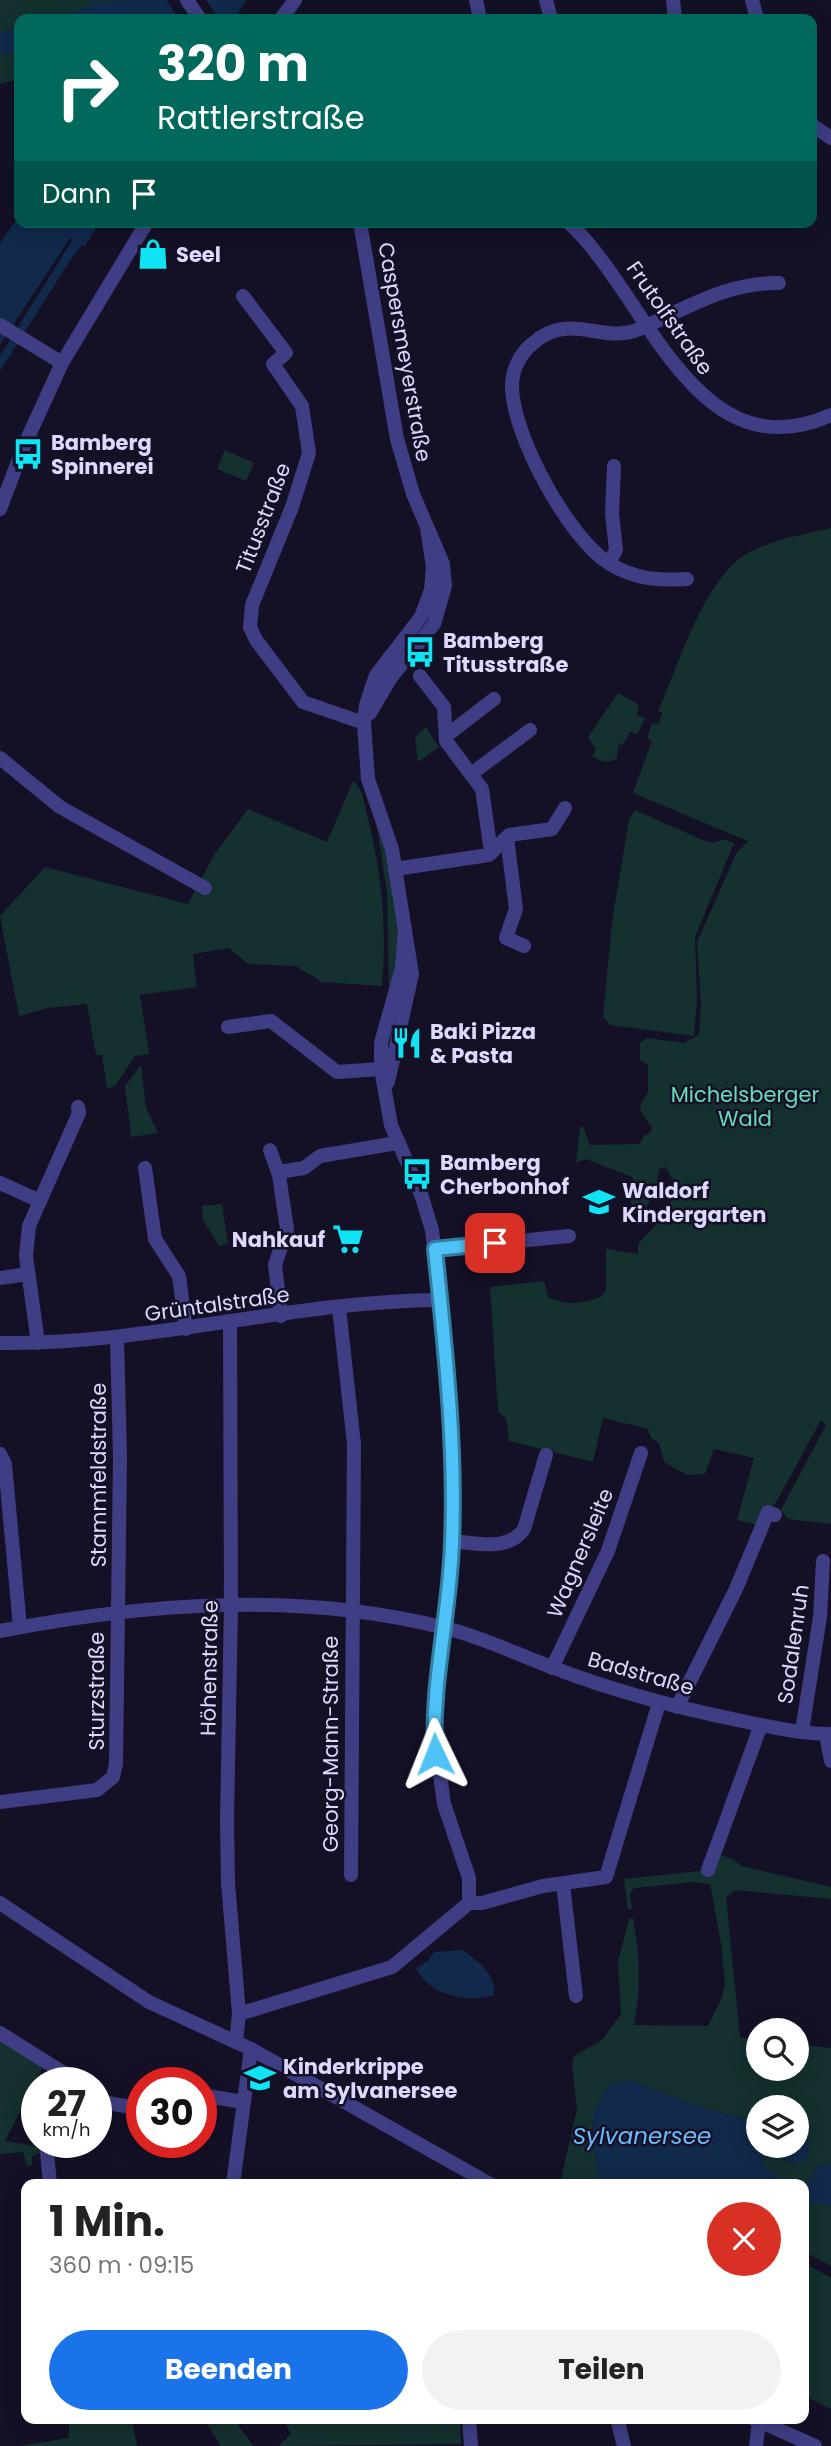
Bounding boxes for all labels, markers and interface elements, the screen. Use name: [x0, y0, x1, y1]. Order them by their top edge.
text: 320 m: [157, 30, 309, 98]
icon: right: [42, 42, 133, 133]
text: Rattlerstraße: [157, 95, 365, 140]
icon: arrive: [125, 175, 163, 213]
text: Dann: [42, 176, 111, 212]
shop icon: Seel: [136, 237, 170, 271]
place label: Seel: [176, 240, 221, 269]
street label: Caspersmeyerstraße: [371, 240, 439, 464]
street label: Frutolfstraße: [620, 255, 720, 381]
place label: Bamberg Spinnerei: [51, 428, 154, 481]
bus stop icon: Bamberg Spinnerei: [11, 437, 45, 471]
street label: Titusstraße: [229, 458, 297, 578]
place label: Bamberg Titusstraße: [443, 626, 568, 679]
bus stop icon: Bamberg Titusstraße: [403, 635, 437, 669]
place label: Baki Pizza & Pasta: [430, 1017, 536, 1070]
restaurant icon: Baki Pizza & Pasta: [390, 1026, 424, 1060]
park label: Michelsberger Wald: [671, 1080, 820, 1133]
place label: Bamberg Cherbonhof: [440, 1148, 569, 1201]
bus stop icon: Bamberg Cherbonhof: [400, 1157, 434, 1191]
place label: Waldorf Kindergarten: [622, 1176, 766, 1229]
school or university icon: Waldorf Kindergarten: [582, 1185, 616, 1219]
pin: [465, 1213, 525, 1273]
supermarket icon: Nahkauf: [331, 1222, 365, 1256]
icon: arrive: [476, 1224, 514, 1262]
place label: Nahkauf: [232, 1225, 325, 1254]
street label: Grüntalstraße: [143, 1279, 291, 1329]
street label: Stammfeldstraße: [84, 1383, 113, 1567]
street label: Wagnersleite: [540, 1484, 620, 1622]
street label: Sodalenruh: [770, 1582, 816, 1706]
street label: Höhenstraße: [193, 1600, 225, 1736]
street label: Sturzstraße: [82, 1632, 111, 1750]
street label: Georg-Mann-Straße: [316, 1636, 345, 1852]
street label: Badstraße: [585, 1644, 697, 1702]
position arrow: [398, 1717, 472, 1791]
map controls: [746, 2018, 809, 2158]
button: search: [746, 2018, 809, 2081]
place label: Kinderkrippe am Sylvanersee: [283, 2052, 457, 2105]
school or university icon: Kinderkrippe am Sylvanersee: [243, 2061, 277, 2095]
speed limit sign: 30: [126, 2067, 217, 2158]
text: 27: [47, 2079, 86, 2128]
button: layers: [746, 2095, 809, 2158]
text: km/h: [43, 2117, 90, 2142]
water label: Sylvanersee: [573, 2120, 711, 2152]
text: 1 Min.: [49, 2192, 165, 2251]
button: close: [707, 2202, 781, 2276]
text: 360 m · 09:15: [49, 2249, 194, 2281]
button: Beenden: [49, 2330, 408, 2410]
button: Teilen: [422, 2330, 781, 2410]

